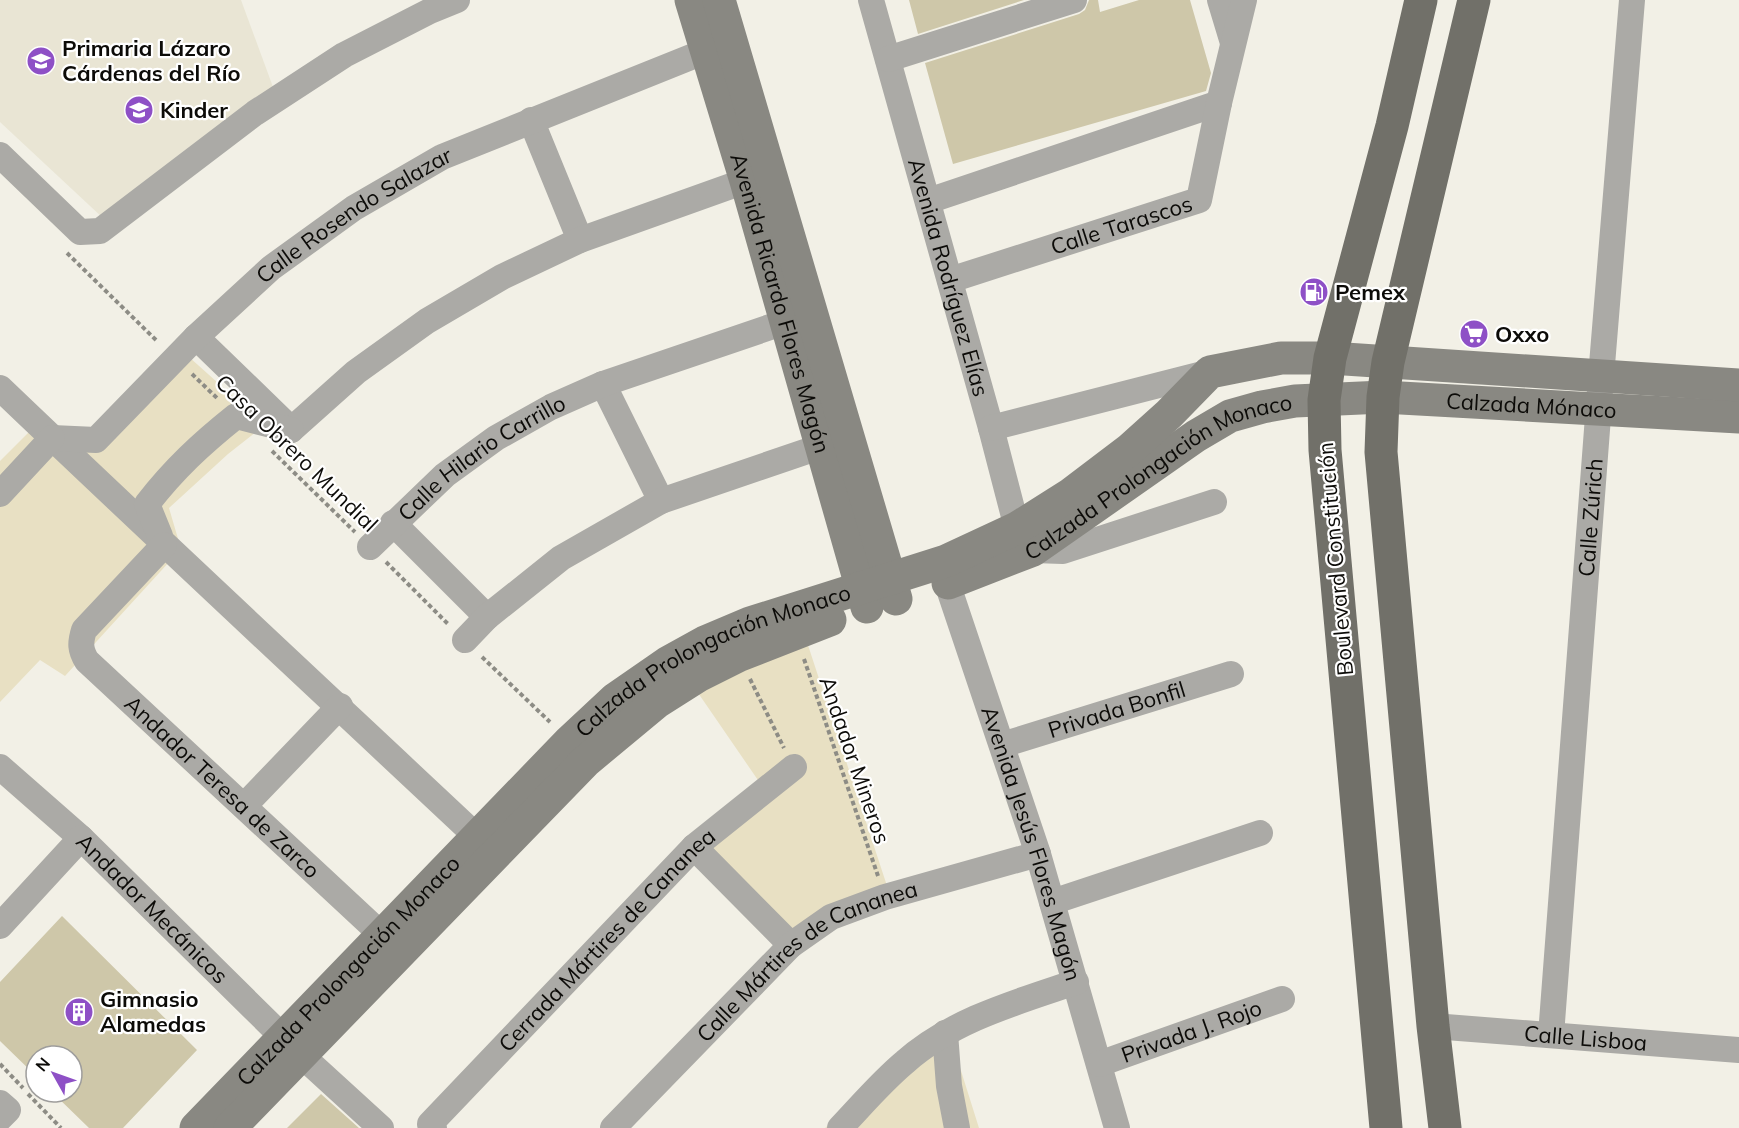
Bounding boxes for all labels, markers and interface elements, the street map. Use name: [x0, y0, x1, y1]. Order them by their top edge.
place label: Primaria Lázaro Cárdenas del Río: [62, 34, 241, 87]
school or university icon: Primaria Lázaro Cárdenas del Río: [25, 45, 57, 77]
school or university icon: Kinder: [123, 94, 155, 126]
place label: Kinder: [160, 96, 228, 124]
street label: Calle Rosendo Salazar: [250, 141, 455, 289]
street label: Avenida Ricardo Flores Magón: [724, 150, 837, 456]
street label: Avenida Rodríguez Elías: [902, 155, 995, 400]
street label: Calle Tarascos: [1047, 189, 1196, 261]
fuel station icon: Pemex: [1298, 276, 1330, 308]
place label: Pemex: [1335, 278, 1406, 306]
supermarket icon: Oxxo: [1458, 318, 1490, 350]
place label: Oxxo: [1495, 320, 1549, 348]
street label: Casa Obrero Mundial: [210, 368, 384, 538]
street label: Calzada Mónaco: [1445, 387, 1617, 424]
street label: Calle Hilario Carrillo: [392, 388, 570, 527]
street label: Calzada Prolongación Monaco: [1020, 388, 1294, 566]
street label: Boulevard Constitución: [1311, 441, 1359, 677]
street label: Calle Zúrich: [1572, 457, 1609, 578]
street label: Calzada Prolongación Monaco: [569, 578, 854, 743]
street label: Andador Mineros: [813, 673, 897, 847]
street label: Privada Bonfil: [1044, 675, 1189, 744]
street label: Andador Teresa de Zarco: [119, 689, 326, 884]
street label: Avenida Jesús Flores Magón: [975, 702, 1088, 984]
street label: Cerrada Mártires de Cananea: [492, 822, 721, 1058]
street label: Andador Mecánicos: [71, 827, 234, 989]
street label: Calzada Prolongación Monaco: [231, 849, 466, 1092]
street label: Calle Mártires de Cananea: [690, 875, 920, 1048]
place label: Gimnasio Alamedas: [100, 985, 206, 1038]
street label: Privada J. Rojo: [1117, 993, 1265, 1069]
building icon: Gimnasio Alamedas: [63, 996, 95, 1028]
street label: Calle Lisboa: [1523, 1019, 1648, 1057]
north arrow: [24, 1044, 84, 1104]
text: N: [31, 1053, 54, 1075]

